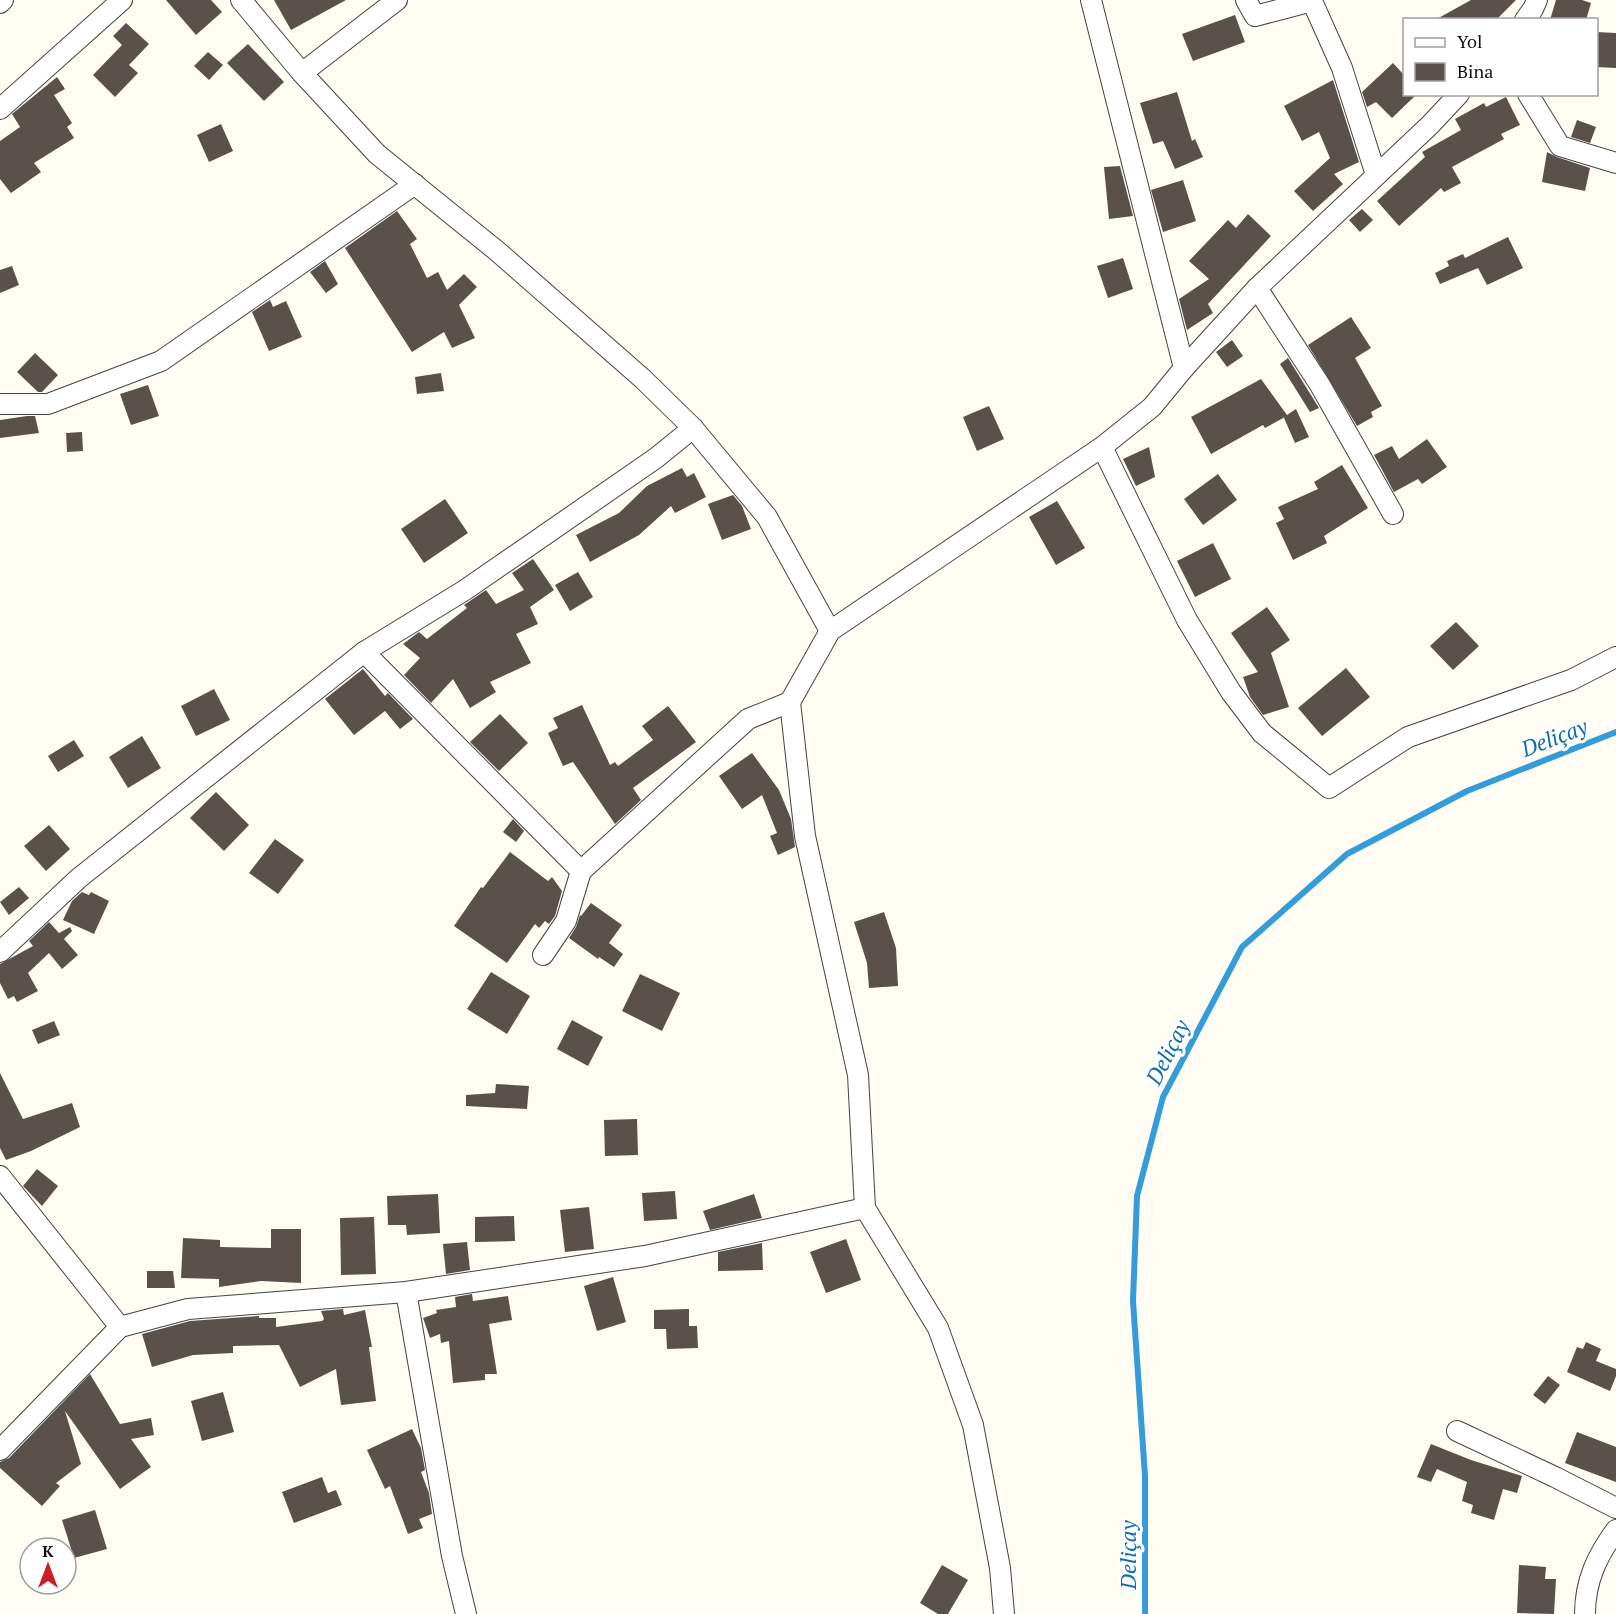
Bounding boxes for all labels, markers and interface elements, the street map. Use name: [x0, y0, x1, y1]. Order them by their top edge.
legend: [1403, 18, 1598, 96]
text: Yol: [1457, 29, 1482, 53]
text: Bina: [1457, 59, 1493, 83]
water label: Deliçay: [1516, 711, 1592, 763]
water label: Deliçay: [1138, 1014, 1196, 1090]
water label: Deliçay: [1113, 1520, 1142, 1590]
north arrow: [18, 1536, 78, 1596]
text: K: [42, 1540, 54, 1562]

